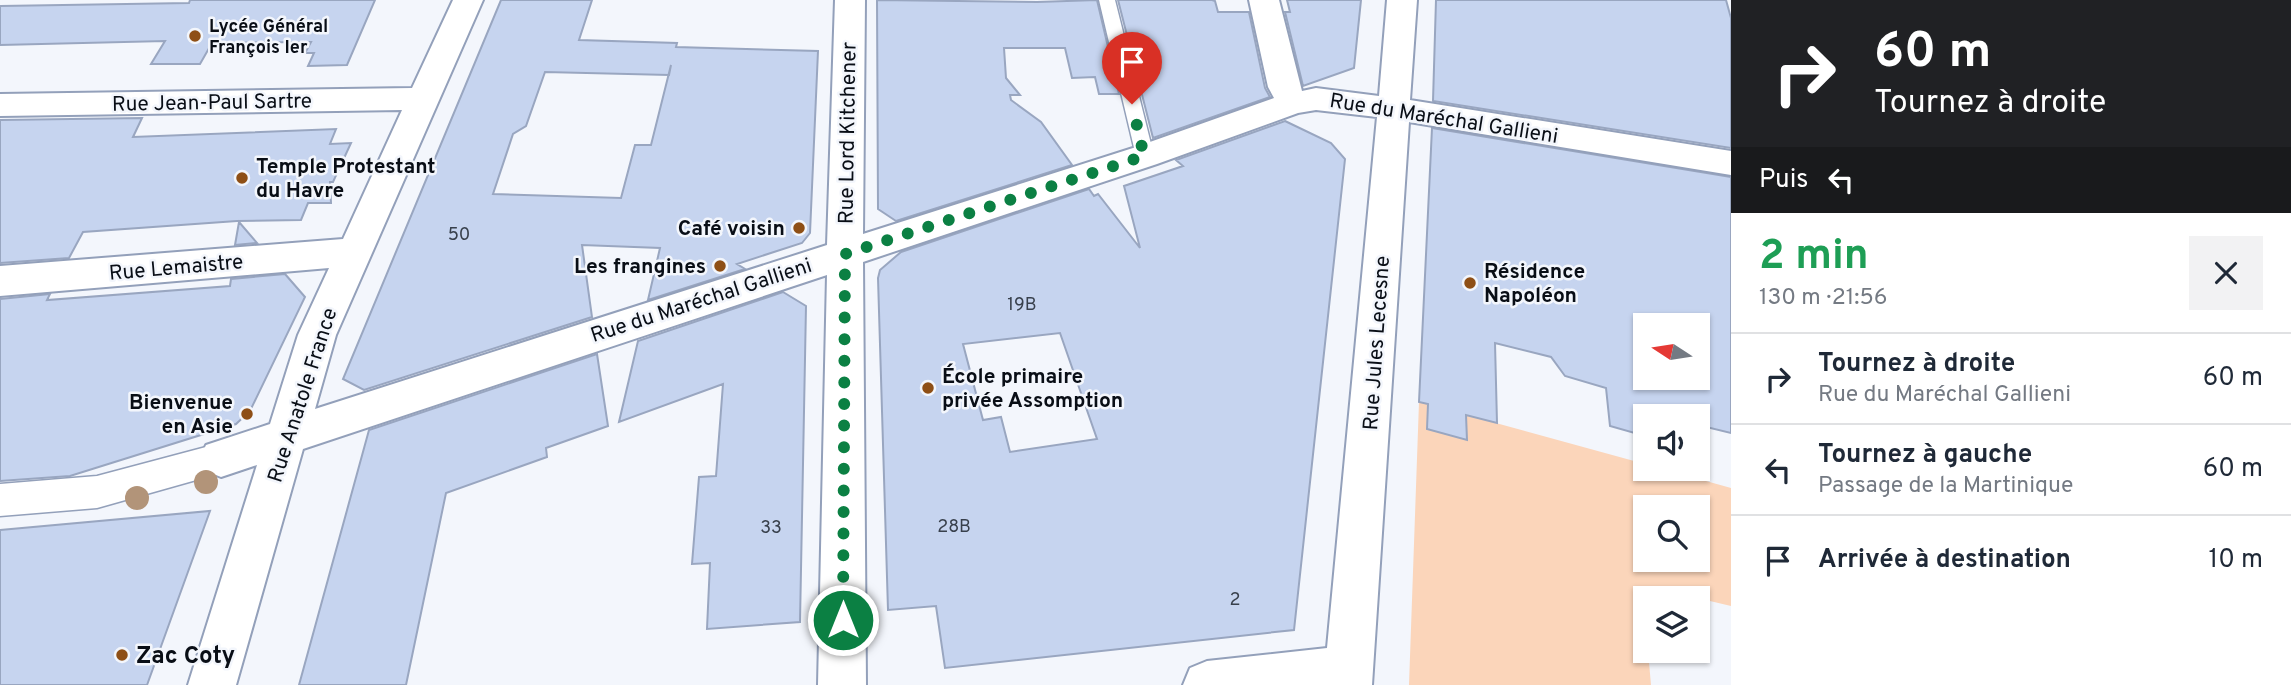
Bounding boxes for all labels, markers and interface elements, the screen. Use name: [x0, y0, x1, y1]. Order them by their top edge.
place label: Lycée Général François Ier: [209, 16, 328, 60]
text: 60 m: [1874, 23, 1992, 85]
marker: Lycée Général François Ier: [187, 28, 203, 44]
icon: right: [1759, 28, 1850, 119]
pin: [1102, 32, 1162, 104]
street label: Rue Lord Kitchener: [833, 42, 864, 224]
icon: arrive: [1113, 43, 1151, 81]
text: Tournez à droite: [1874, 84, 2106, 124]
street label: Rue Jean-Paul Sartre: [112, 88, 312, 119]
street label: Rue du Maréchal Gallieni: [1328, 88, 1560, 151]
place label: Temple Protestant du Havre: [256, 154, 436, 205]
icon: left: [1822, 161, 1860, 199]
text: Puis: [1759, 164, 1808, 197]
marker: Temple Protestant du Havre: [234, 170, 250, 186]
place label: Café voisin: [678, 216, 785, 243]
marker: Café voisin: [791, 220, 807, 236]
house number: 50: [448, 224, 470, 247]
text: 2 min: [1759, 231, 1869, 284]
button: close: [2189, 236, 2263, 310]
street label: Rue Lemaistre: [108, 249, 244, 288]
street label: Rue du Maréchal Gallieni: [587, 253, 816, 350]
place label: Les frangines: [574, 254, 706, 281]
street label: Rue Jules Lecesne: [1358, 255, 1397, 431]
marker: Les frangines: [712, 258, 728, 274]
place label: Résidence Napoléon: [1484, 259, 1585, 310]
marker: Résidence Napoléon: [1462, 275, 1478, 291]
text: 130 m · 21:56: [1759, 284, 1888, 313]
house number: 19B: [1007, 294, 1037, 317]
street label: Rue Anatole France: [262, 305, 344, 486]
north arrow: [1633, 313, 1710, 390]
map controls: [1633, 313, 1710, 663]
text: Tournez à droite: [1818, 348, 2015, 381]
icon: right: [1759, 360, 1797, 398]
text: 60 m: [2203, 362, 2263, 395]
place label: École primaire privée Assomption: [942, 363, 1123, 415]
marker: École primaire privée Assomption: [920, 380, 936, 396]
text: Rue du Maréchal Gallieni: [1818, 381, 2071, 410]
place label: Bienvenue en Asie: [129, 390, 233, 441]
button: sound: [1633, 404, 1710, 481]
marker: Bienvenue en Asie: [239, 406, 255, 422]
text: Tournez à gauche: [1818, 439, 2032, 472]
icon: left: [1759, 451, 1797, 489]
text: 60 m: [2203, 453, 2263, 486]
text: Passage de la Martinique: [1818, 472, 2073, 501]
button: search: [1633, 495, 1710, 572]
house number: 28B: [937, 516, 971, 539]
house number: 33: [760, 517, 782, 540]
icon: arrive: [1759, 542, 1797, 580]
text: Arrivée à destination: [1818, 544, 2071, 577]
text: 10 m: [2208, 544, 2263, 577]
position arrow: [806, 583, 880, 657]
button: layers: [1633, 586, 1710, 663]
house number: 2: [1229, 589, 1241, 612]
place label: Zac Coty: [136, 642, 235, 672]
marker: Zac Coty: [114, 647, 130, 663]

